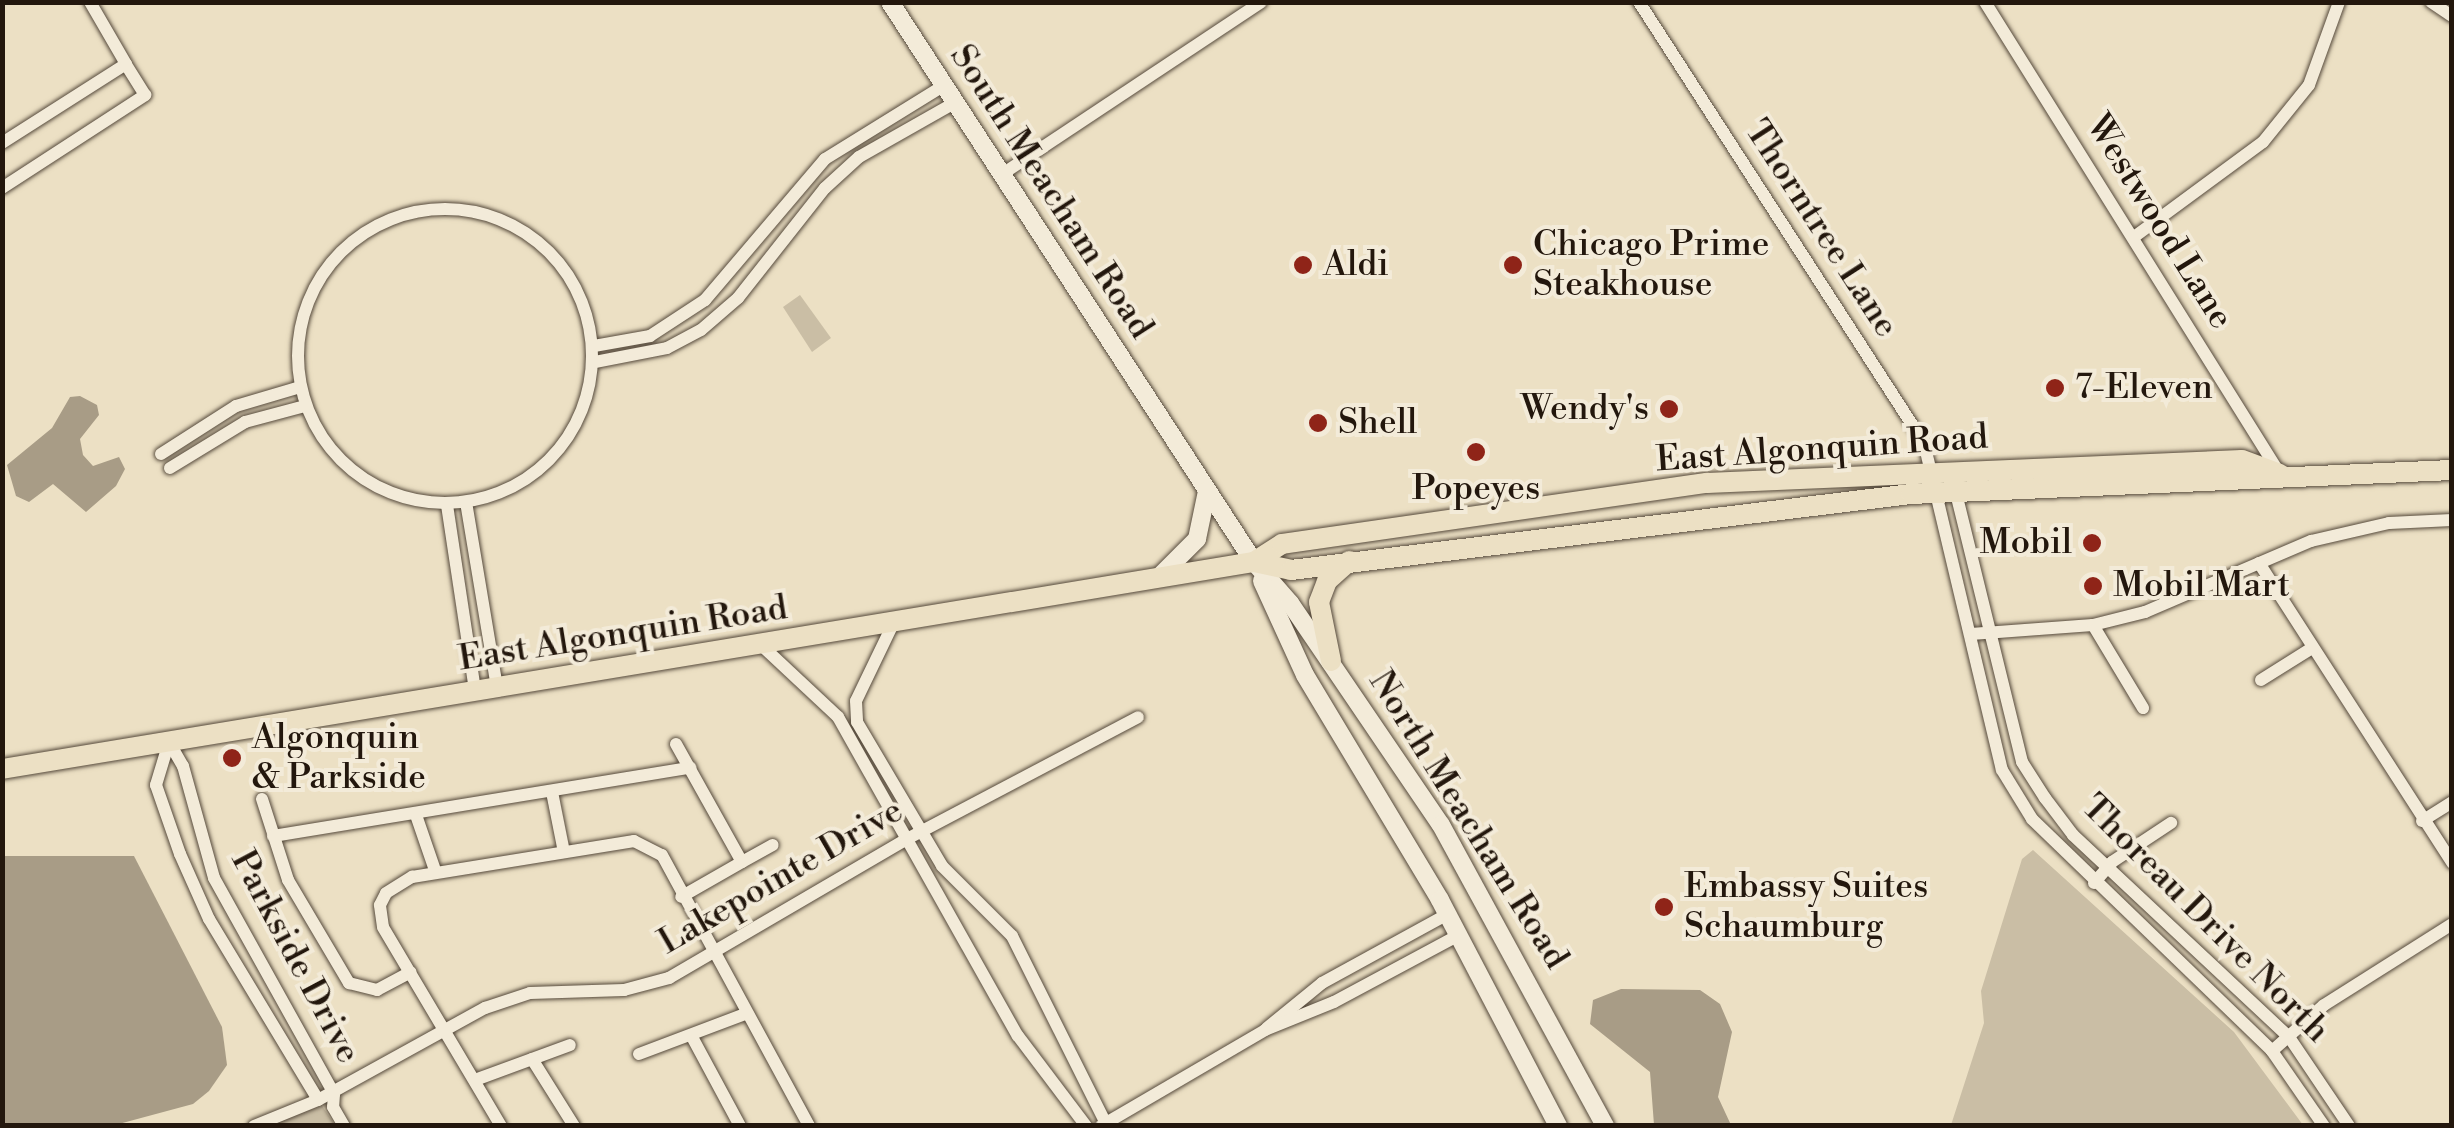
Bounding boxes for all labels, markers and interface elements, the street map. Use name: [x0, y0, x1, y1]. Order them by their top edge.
street label: South Meacham Road: [940, 37, 1162, 347]
street label: Westwood Lane: [2076, 107, 2242, 337]
street label: Thorntree Lane: [1735, 113, 1907, 345]
place label: Chicago Prime Steakhouse: [1533, 224, 1769, 306]
place label: Aldi: [1323, 244, 1389, 286]
marker: Aldi: [1292, 254, 1314, 276]
marker: Chicago Prime Steakhouse: [1502, 254, 1524, 276]
place label: 7-Eleven: [2075, 367, 2213, 409]
marker: 7-Eleven: [2044, 377, 2066, 399]
place label: Wendy's: [1520, 388, 1649, 430]
marker: Wendy's: [1658, 398, 1680, 420]
place label: Shell: [1338, 402, 1417, 444]
marker: Shell: [1307, 412, 1329, 434]
street label: East Algonquin Road: [1655, 416, 1989, 482]
marker: Popeyes: [1465, 441, 1487, 463]
place label: Popeyes: [1412, 468, 1540, 510]
place label: Mobil: [1980, 522, 2072, 564]
marker: Mobil: [2081, 532, 2103, 554]
place label: Mobil Mart: [2113, 565, 2290, 607]
marker: Mobil Mart: [2082, 575, 2104, 597]
street label: East Algonquin Road: [456, 587, 790, 681]
street label: North Meacham Road: [1359, 663, 1577, 977]
place label: Algonquin & Parkside: [252, 717, 426, 799]
marker: Algonquin & Parkside: [221, 747, 243, 769]
street label: Thoreau Drive North: [2072, 786, 2338, 1052]
street label: Lakepointe Drive: [651, 790, 911, 964]
street label: Parkside Drive: [221, 843, 369, 1071]
place label: Embassy Suites Schaumburg: [1684, 866, 1928, 948]
marker: Embassy Suites Schaumburg: [1653, 896, 1675, 918]

